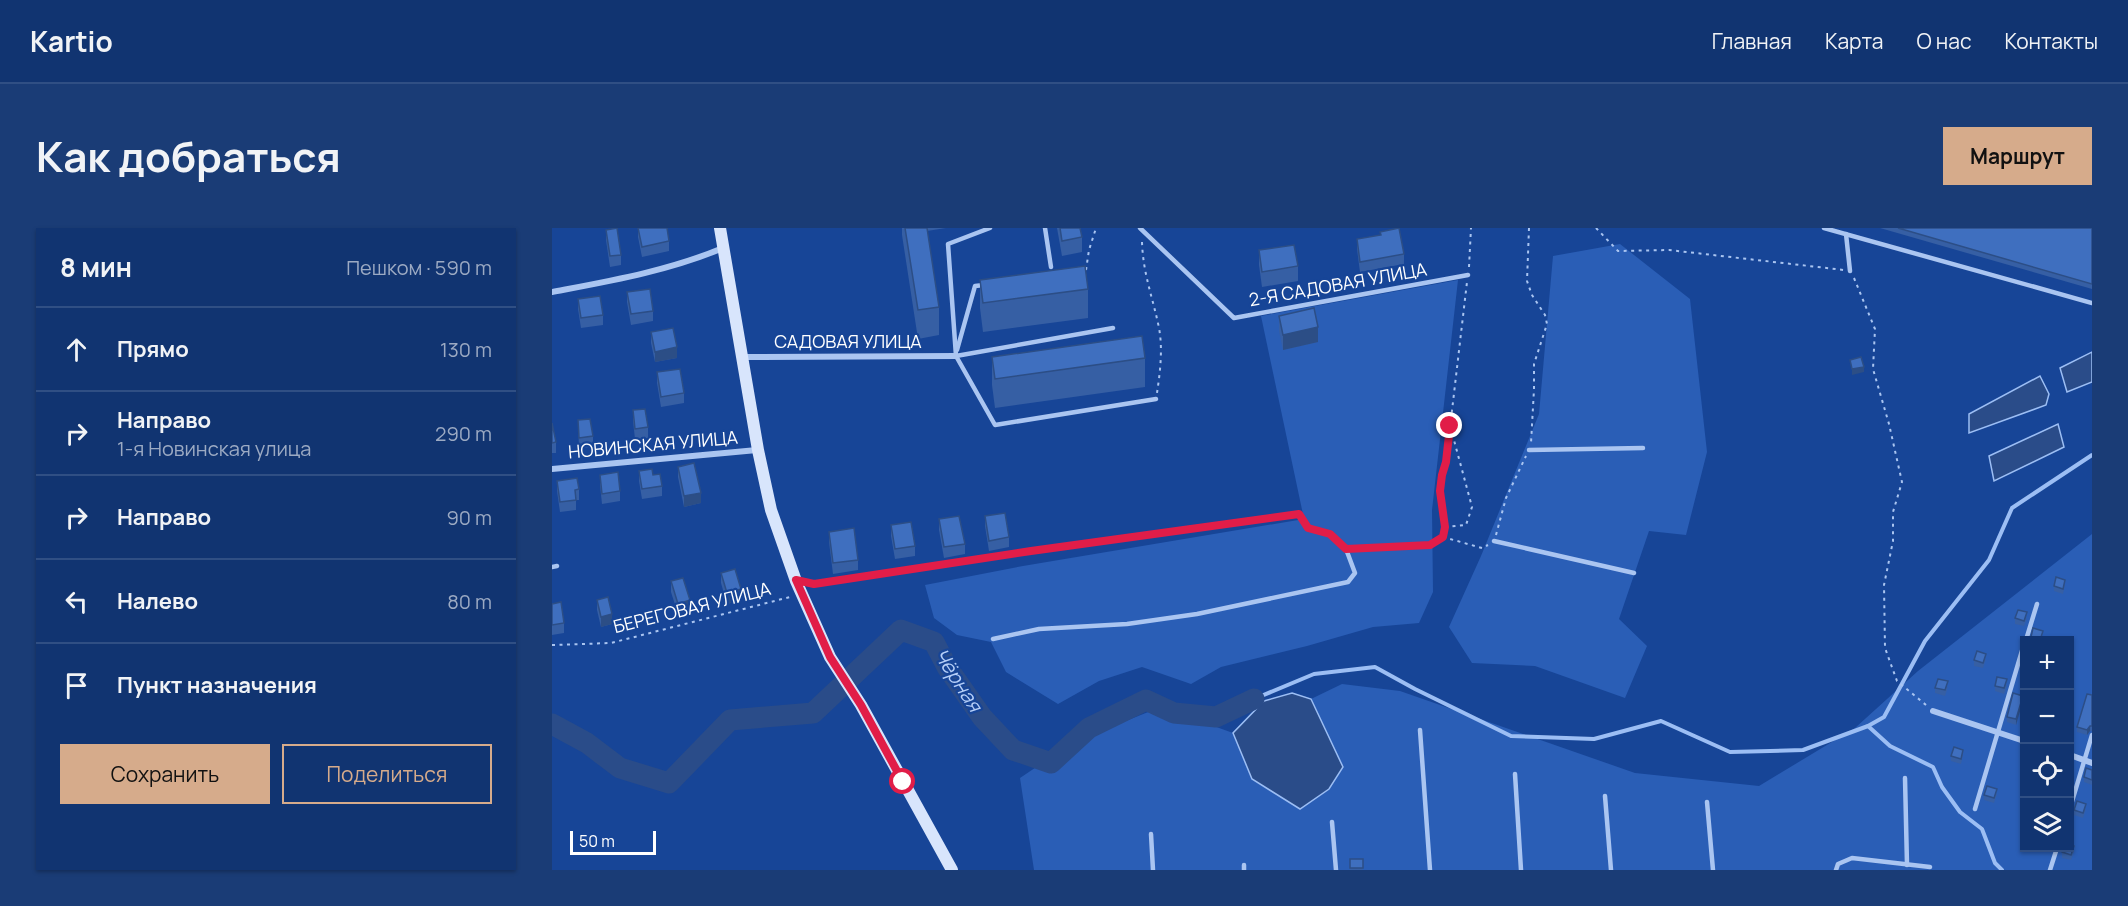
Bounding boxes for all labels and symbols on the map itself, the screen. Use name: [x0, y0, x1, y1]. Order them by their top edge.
street label: 2-Я САДОВАЯ УЛИЦА: [1247, 256, 1429, 311]
street label: САДОВАЯ УЛИЦА: [774, 329, 922, 353]
route end: [1436, 412, 1462, 438]
street label: НОВИНСКАЯ УЛИЦА: [567, 425, 739, 463]
street label: БЕРЕГОВАЯ УЛИЦА: [611, 576, 774, 638]
water label: Чёрная: [928, 643, 990, 718]
route start: [889, 768, 915, 794]
scale bar: [570, 828, 656, 856]

